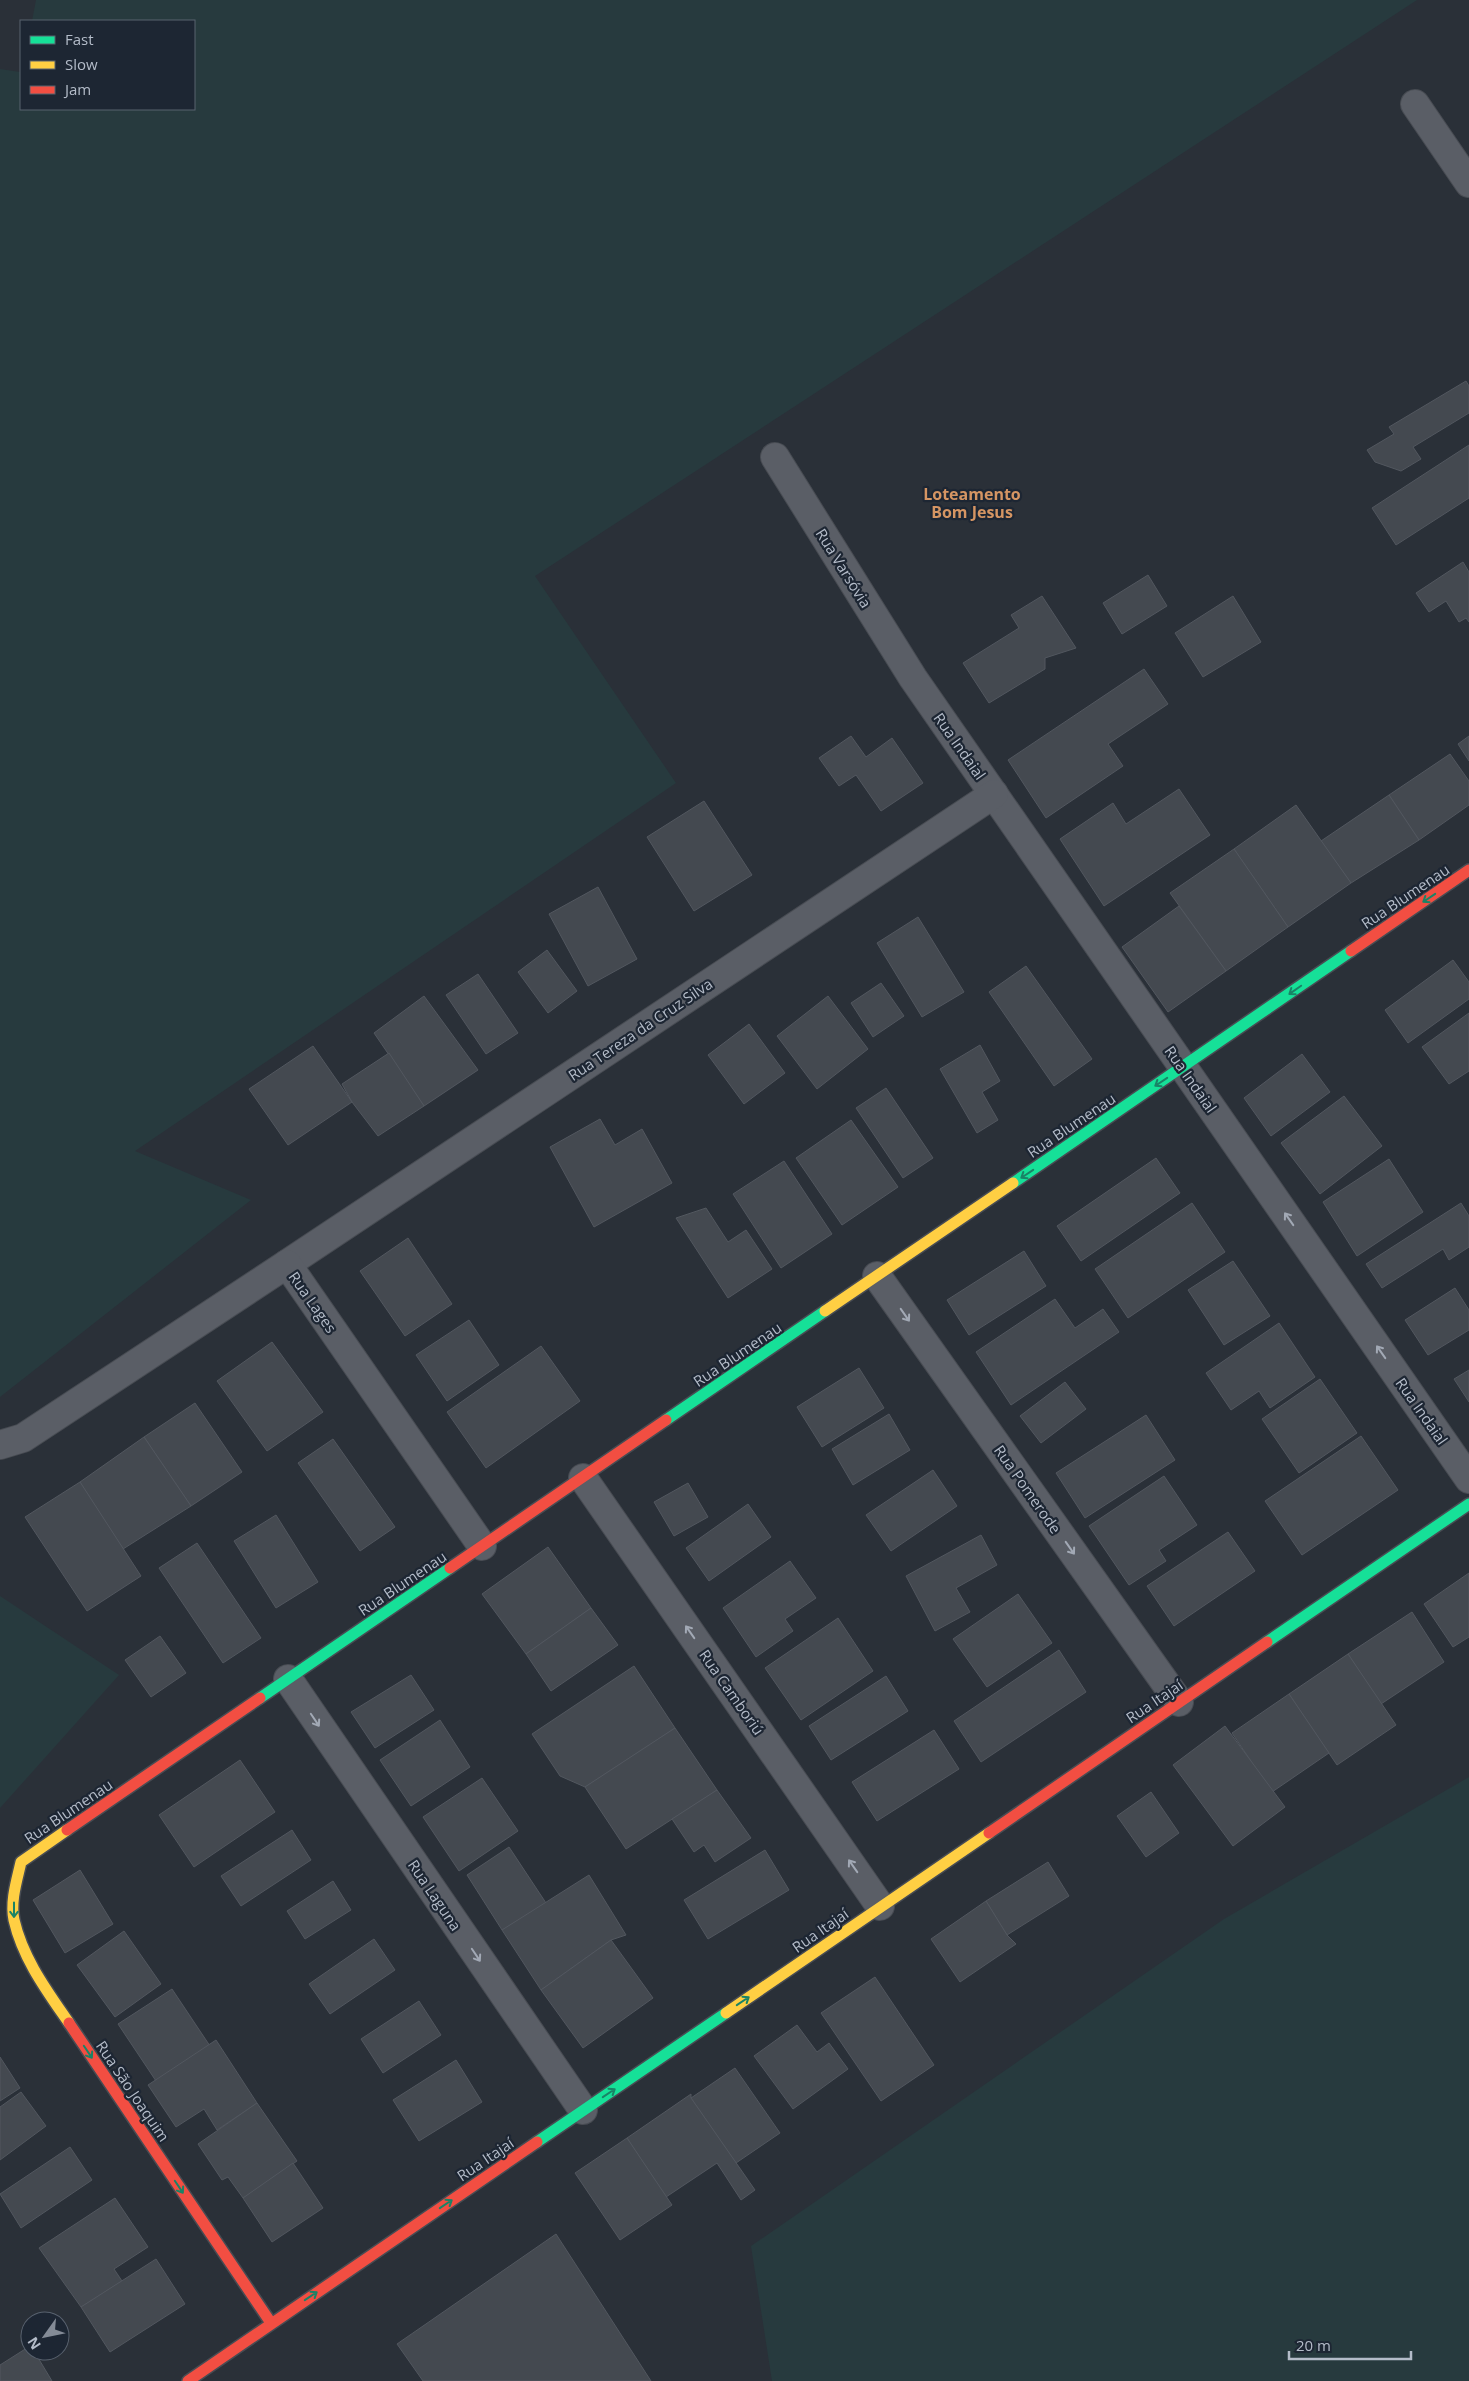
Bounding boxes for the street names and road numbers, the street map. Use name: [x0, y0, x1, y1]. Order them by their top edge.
street label: Rua Varsóvia: [812, 525, 876, 611]
street label: Rua Indaial: [930, 709, 990, 783]
street label: Rua Blumenau: [1357, 859, 1453, 933]
street label: Rua Tereza da Cruz Silva: [564, 973, 716, 1085]
street label: Rua Indaial: [1161, 1042, 1221, 1116]
street label: Rua Blumenau: [1023, 1088, 1119, 1162]
street label: Rua Lages: [285, 1267, 341, 1337]
street label: Rua Blumenau: [689, 1317, 785, 1391]
street label: Rua Indaial: [1392, 1374, 1452, 1448]
street label: Rua Pomerode: [990, 1441, 1066, 1537]
street label: Rua Blumenau: [354, 1546, 450, 1620]
street label: Rua Camboriú: [695, 1645, 769, 1739]
street label: Rua Itajaí: [1122, 1674, 1187, 1727]
street label: Rua Blumenau: [20, 1774, 116, 1848]
street label: Rua Laguna: [404, 1856, 466, 1934]
street label: Rua Itajaí: [788, 1903, 853, 1957]
street label: Rua São Joaquim: [92, 2037, 174, 2145]
street label: Rua Itajaí: [453, 2132, 518, 2185]

